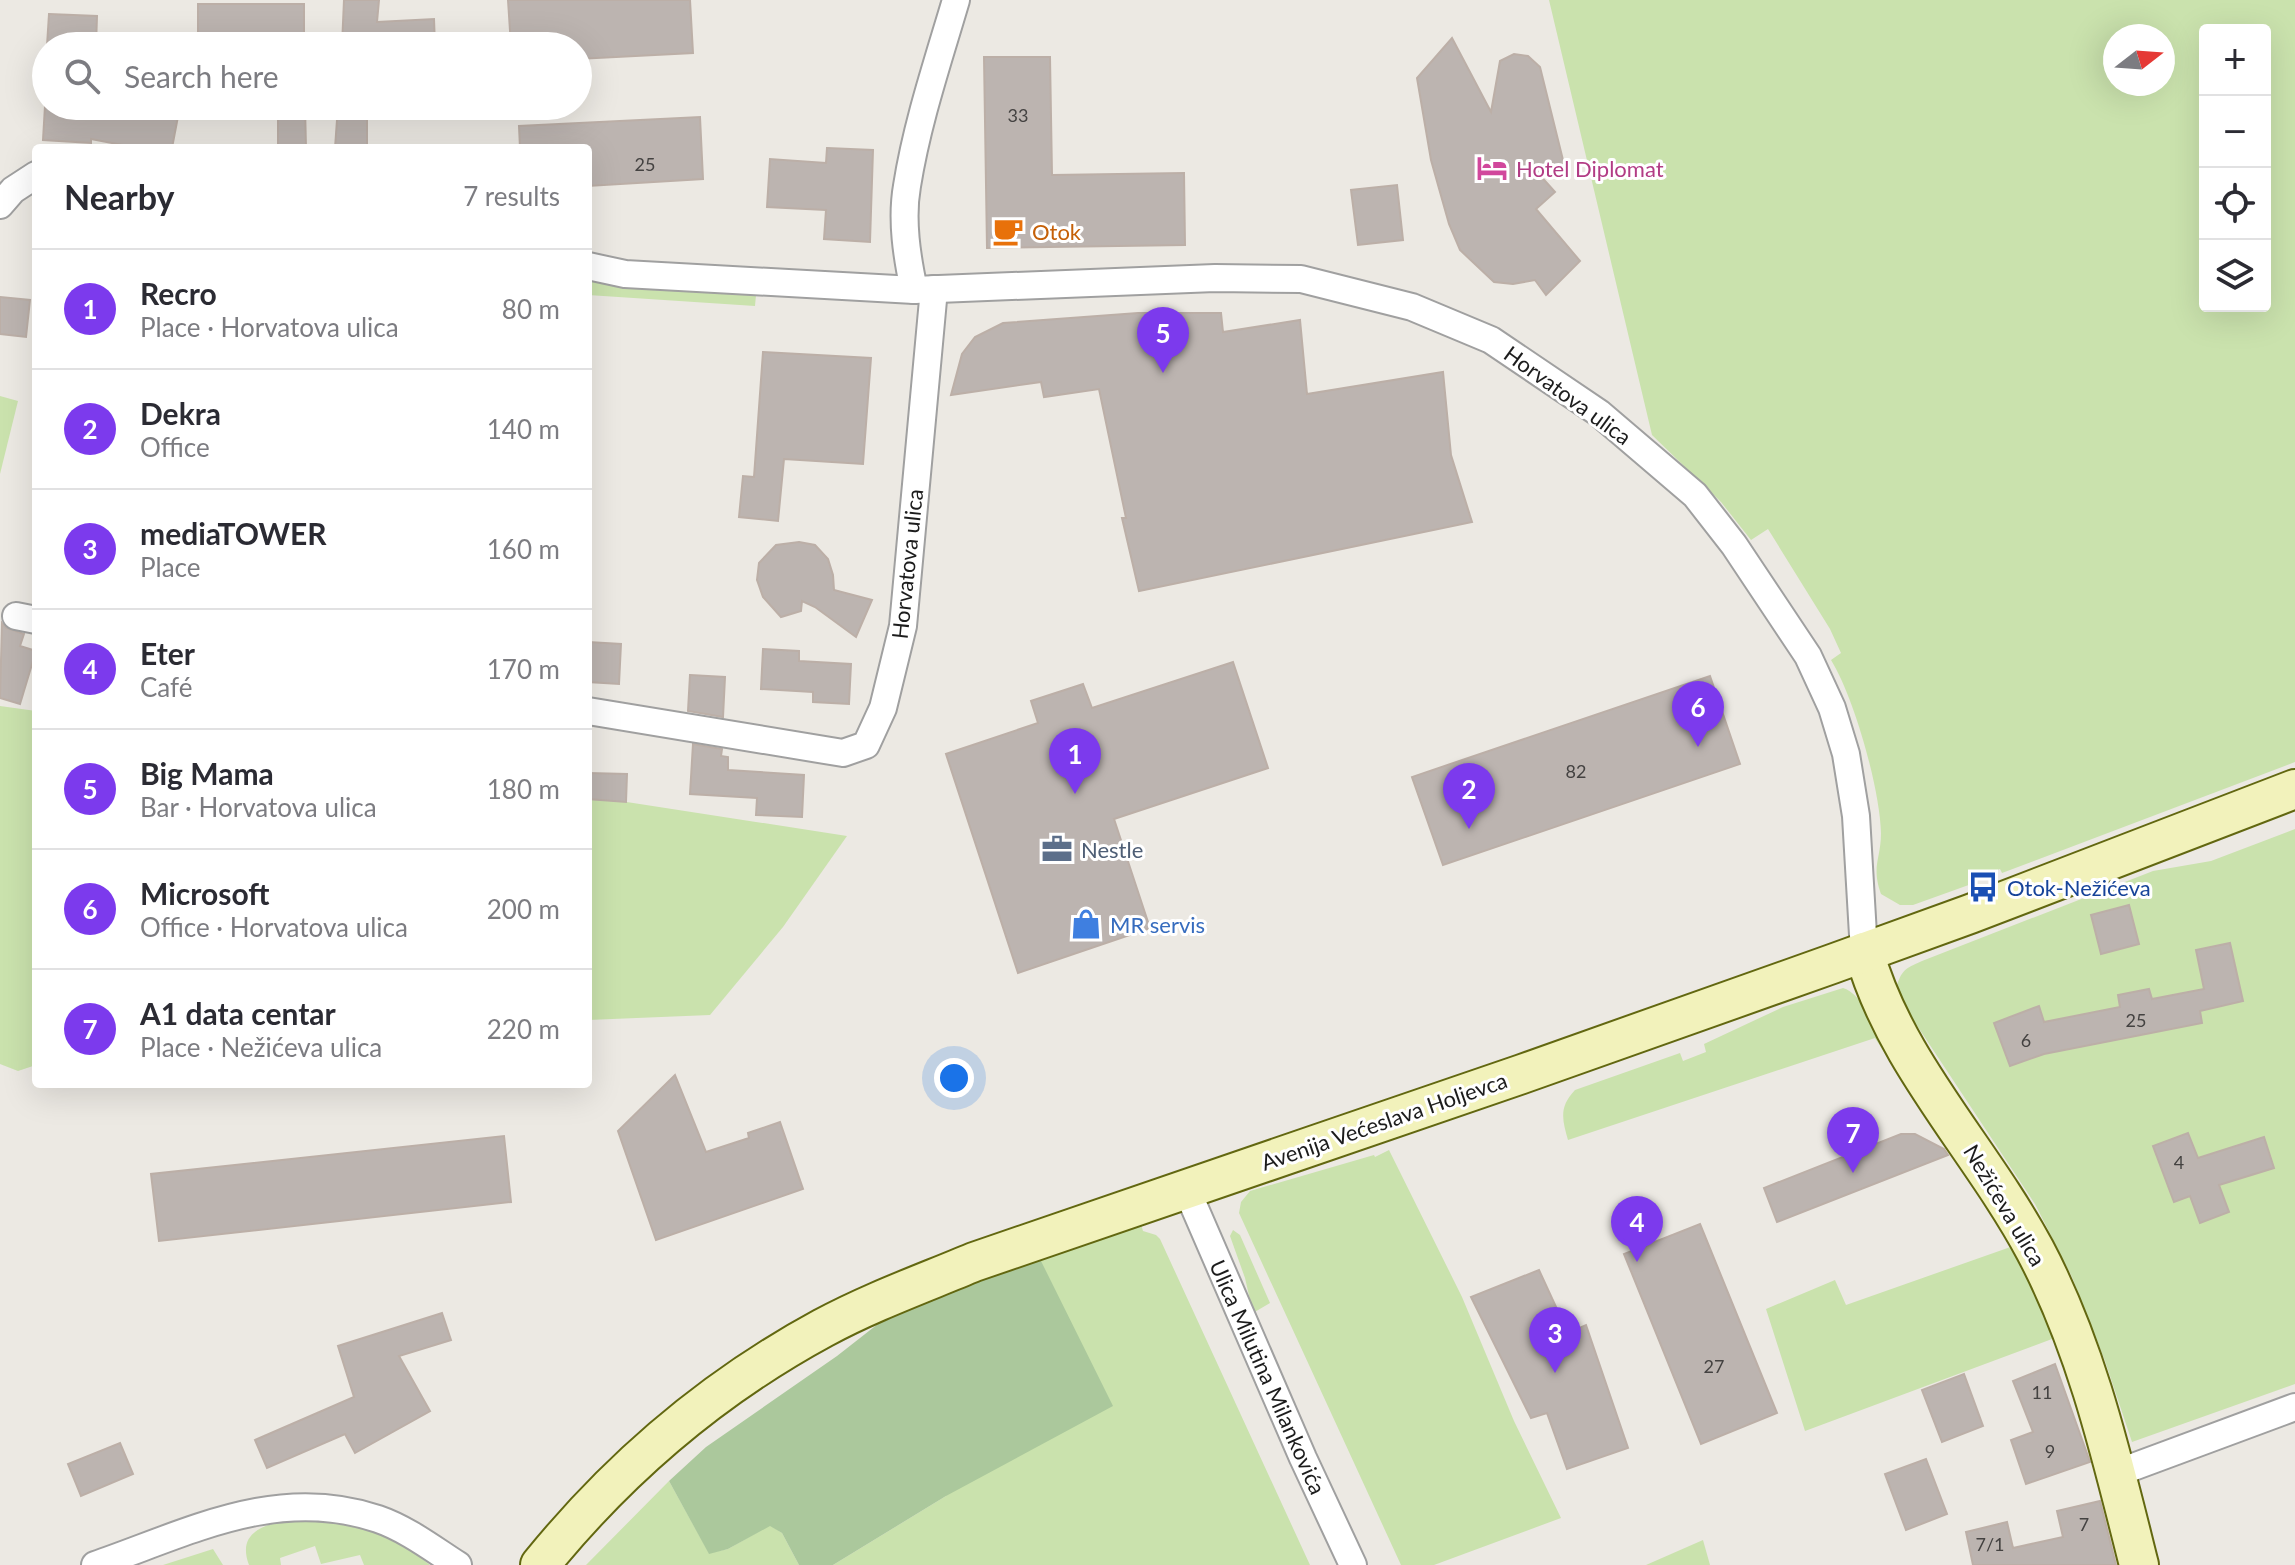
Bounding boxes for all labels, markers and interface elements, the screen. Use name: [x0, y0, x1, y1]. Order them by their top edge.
north arrow: [2103, 24, 2175, 96]
map controls: [2199, 24, 2271, 312]
button: +: [2199, 24, 2271, 96]
search box: [32, 32, 592, 120]
icon: search: [60, 54, 104, 98]
text: Search here: [124, 58, 279, 94]
button: −: [2199, 96, 2271, 168]
house number: 33: [1008, 104, 1028, 126]
hotel icon: Hotel Diplomat: [1475, 151, 1509, 185]
house number: 25: [635, 153, 655, 175]
place label: Hotel Diplomat: [1516, 155, 1664, 182]
button: locate: [2199, 168, 2271, 240]
text: Nearby: [64, 176, 175, 217]
text: 7 results: [463, 180, 560, 212]
cafe icon: Otok: [991, 214, 1025, 248]
place label: Otok: [1032, 218, 1082, 245]
button: layers: [2199, 240, 2271, 312]
text: Recro: [140, 275, 217, 311]
text: 1: [82, 293, 98, 325]
text: 80 m: [502, 293, 560, 325]
pin: 5: [1137, 307, 1189, 373]
text: Place · Horvatova ulica: [140, 311, 399, 343]
street label: Horvatova ulica: [1499, 340, 1637, 450]
text: Dekra: [140, 395, 221, 431]
text: 2: [82, 413, 98, 445]
text: 140 m: [487, 413, 560, 445]
text: Office: [140, 431, 210, 463]
street label: Horvatova ulica: [886, 488, 928, 640]
text: mediaTOWER: [140, 515, 327, 551]
text: 3: [82, 533, 98, 565]
text: 160 m: [487, 533, 560, 565]
text: Place: [140, 551, 201, 583]
text: Eter: [140, 635, 195, 671]
text: 4: [82, 653, 98, 685]
text: 170 m: [487, 653, 560, 685]
text: Café: [140, 671, 193, 703]
pin: 6: [1672, 681, 1724, 747]
pin: 1: [1049, 728, 1101, 794]
text: Big Mama: [140, 755, 274, 791]
house number: 82: [1566, 760, 1586, 782]
pin: 2: [1443, 763, 1495, 829]
text: 5: [82, 773, 98, 805]
text: 180 m: [487, 773, 560, 805]
text: Bar · Horvatova ulica: [140, 791, 377, 823]
office icon: Nestle: [1040, 832, 1074, 866]
place label: Nestle: [1081, 836, 1143, 863]
bus stop icon: Otok-Nežićeva: [1966, 870, 2000, 904]
place label: Otok-Nežićeva: [2007, 874, 2151, 901]
text: Microsoft: [140, 875, 269, 911]
text: 6: [82, 893, 98, 925]
text: 200 m: [487, 893, 560, 925]
shop icon: MR servis: [1069, 907, 1103, 941]
text: Office · Horvatova ulica: [140, 911, 408, 943]
place label: MR servis: [1110, 911, 1205, 938]
text: A1 data centar: [140, 995, 336, 1031]
house number: 25: [2126, 1009, 2146, 1031]
text: 7: [82, 1013, 98, 1045]
text: 220 m: [487, 1013, 560, 1045]
house number: 6: [2021, 1029, 2031, 1051]
text: Place · Nežićeva ulica: [140, 1031, 382, 1063]
your location: [934, 1058, 974, 1098]
street label: Avenija Većeslava Holjevca: [1257, 1066, 1511, 1176]
pin: 7: [1827, 1107, 1879, 1173]
street label: Nežićeva ulica: [1958, 1139, 2052, 1271]
house number: 4: [2174, 1151, 2184, 1173]
pin: 4: [1611, 1196, 1663, 1262]
street label: Ulica Milutina Milankovića: [1204, 1256, 1332, 1498]
pin: 3: [1529, 1307, 1581, 1373]
house number: 27: [1704, 1355, 1724, 1377]
house number: 11: [2032, 1381, 2052, 1403]
house number: 9: [2045, 1440, 2055, 1462]
house number: 7: [2079, 1513, 2089, 1535]
house number: 7/1: [1975, 1533, 2005, 1555]

